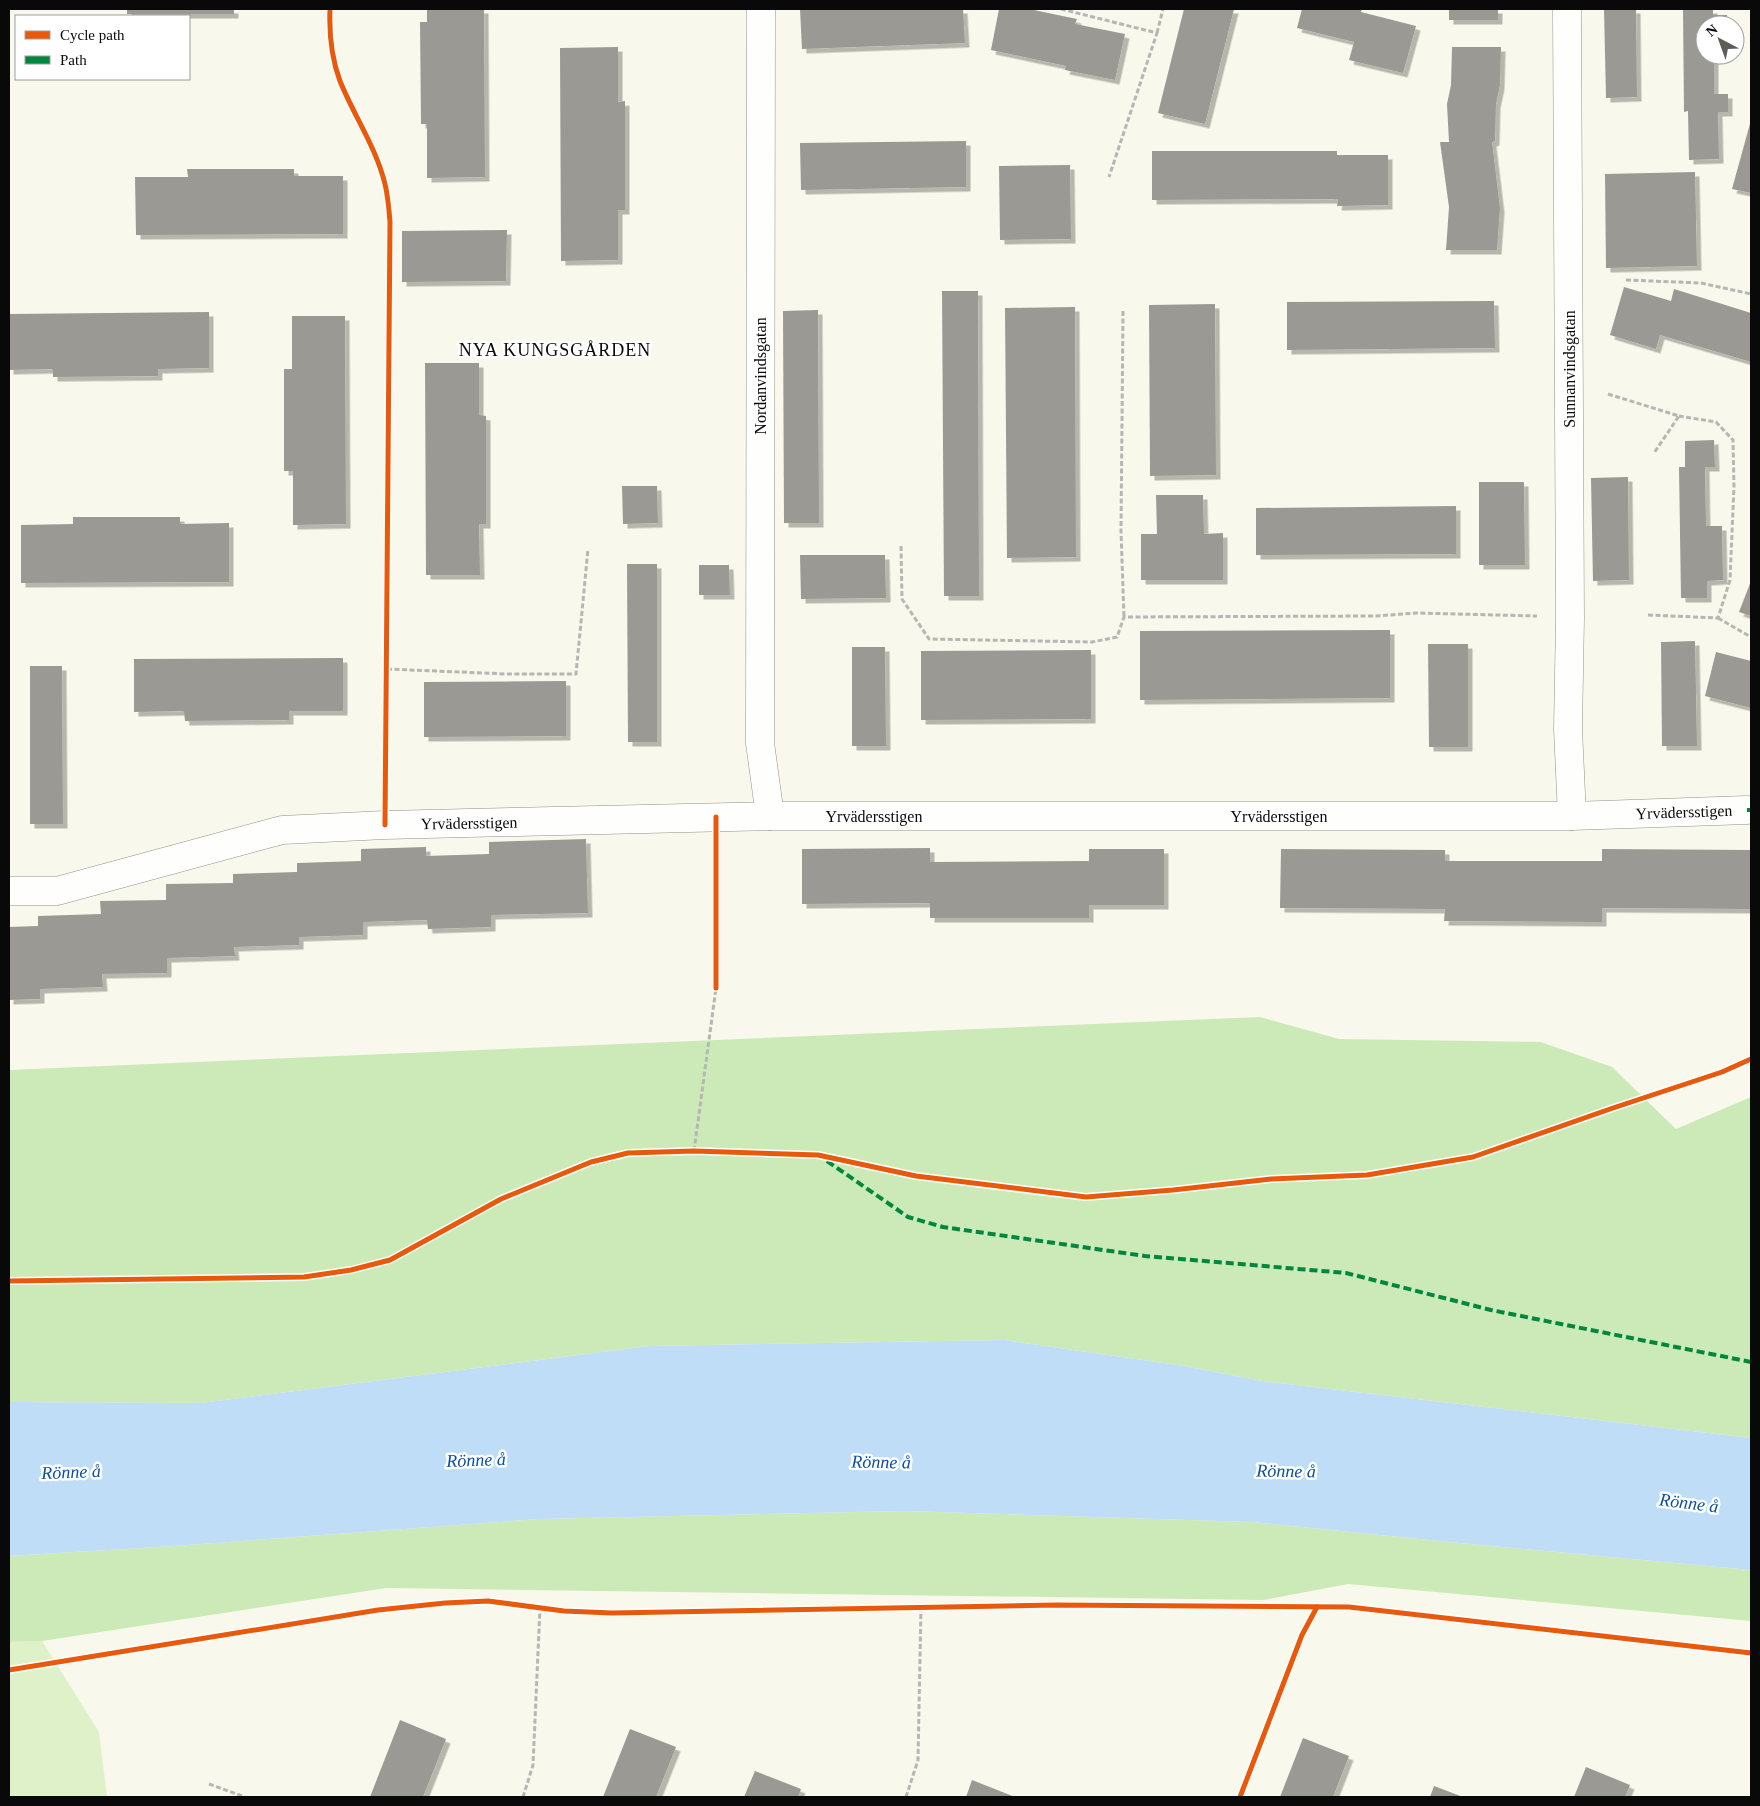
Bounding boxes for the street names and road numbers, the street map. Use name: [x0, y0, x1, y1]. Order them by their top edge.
street label: Sunnanvindsgatan: [1561, 310, 1579, 428]
street label: Nordanvindsgatan: [752, 317, 770, 435]
street label: Yrvädersstigen: [1635, 802, 1733, 823]
street label: Yrvädersstigen: [826, 808, 922, 826]
street label: Yrvädersstigen: [1231, 808, 1327, 826]
street label: Yrvädersstigen: [420, 814, 518, 833]

